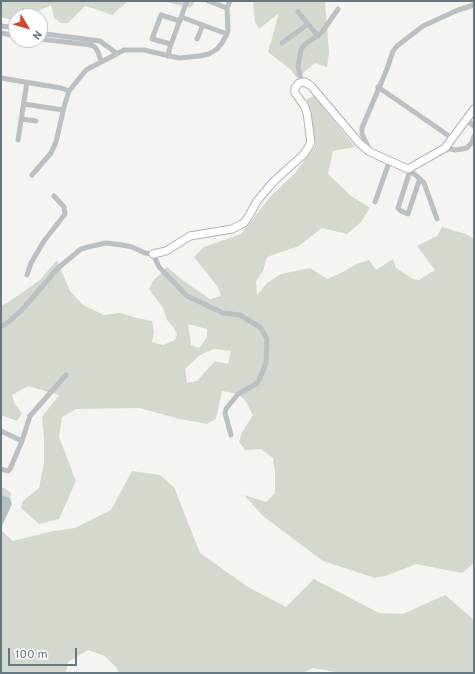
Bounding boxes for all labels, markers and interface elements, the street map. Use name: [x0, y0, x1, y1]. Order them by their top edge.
north arrow: [8, 8, 48, 48]
text: N: [29, 27, 45, 42]
scale bar: [10, 640, 79, 666]
text: 100 m: [15, 647, 48, 663]

